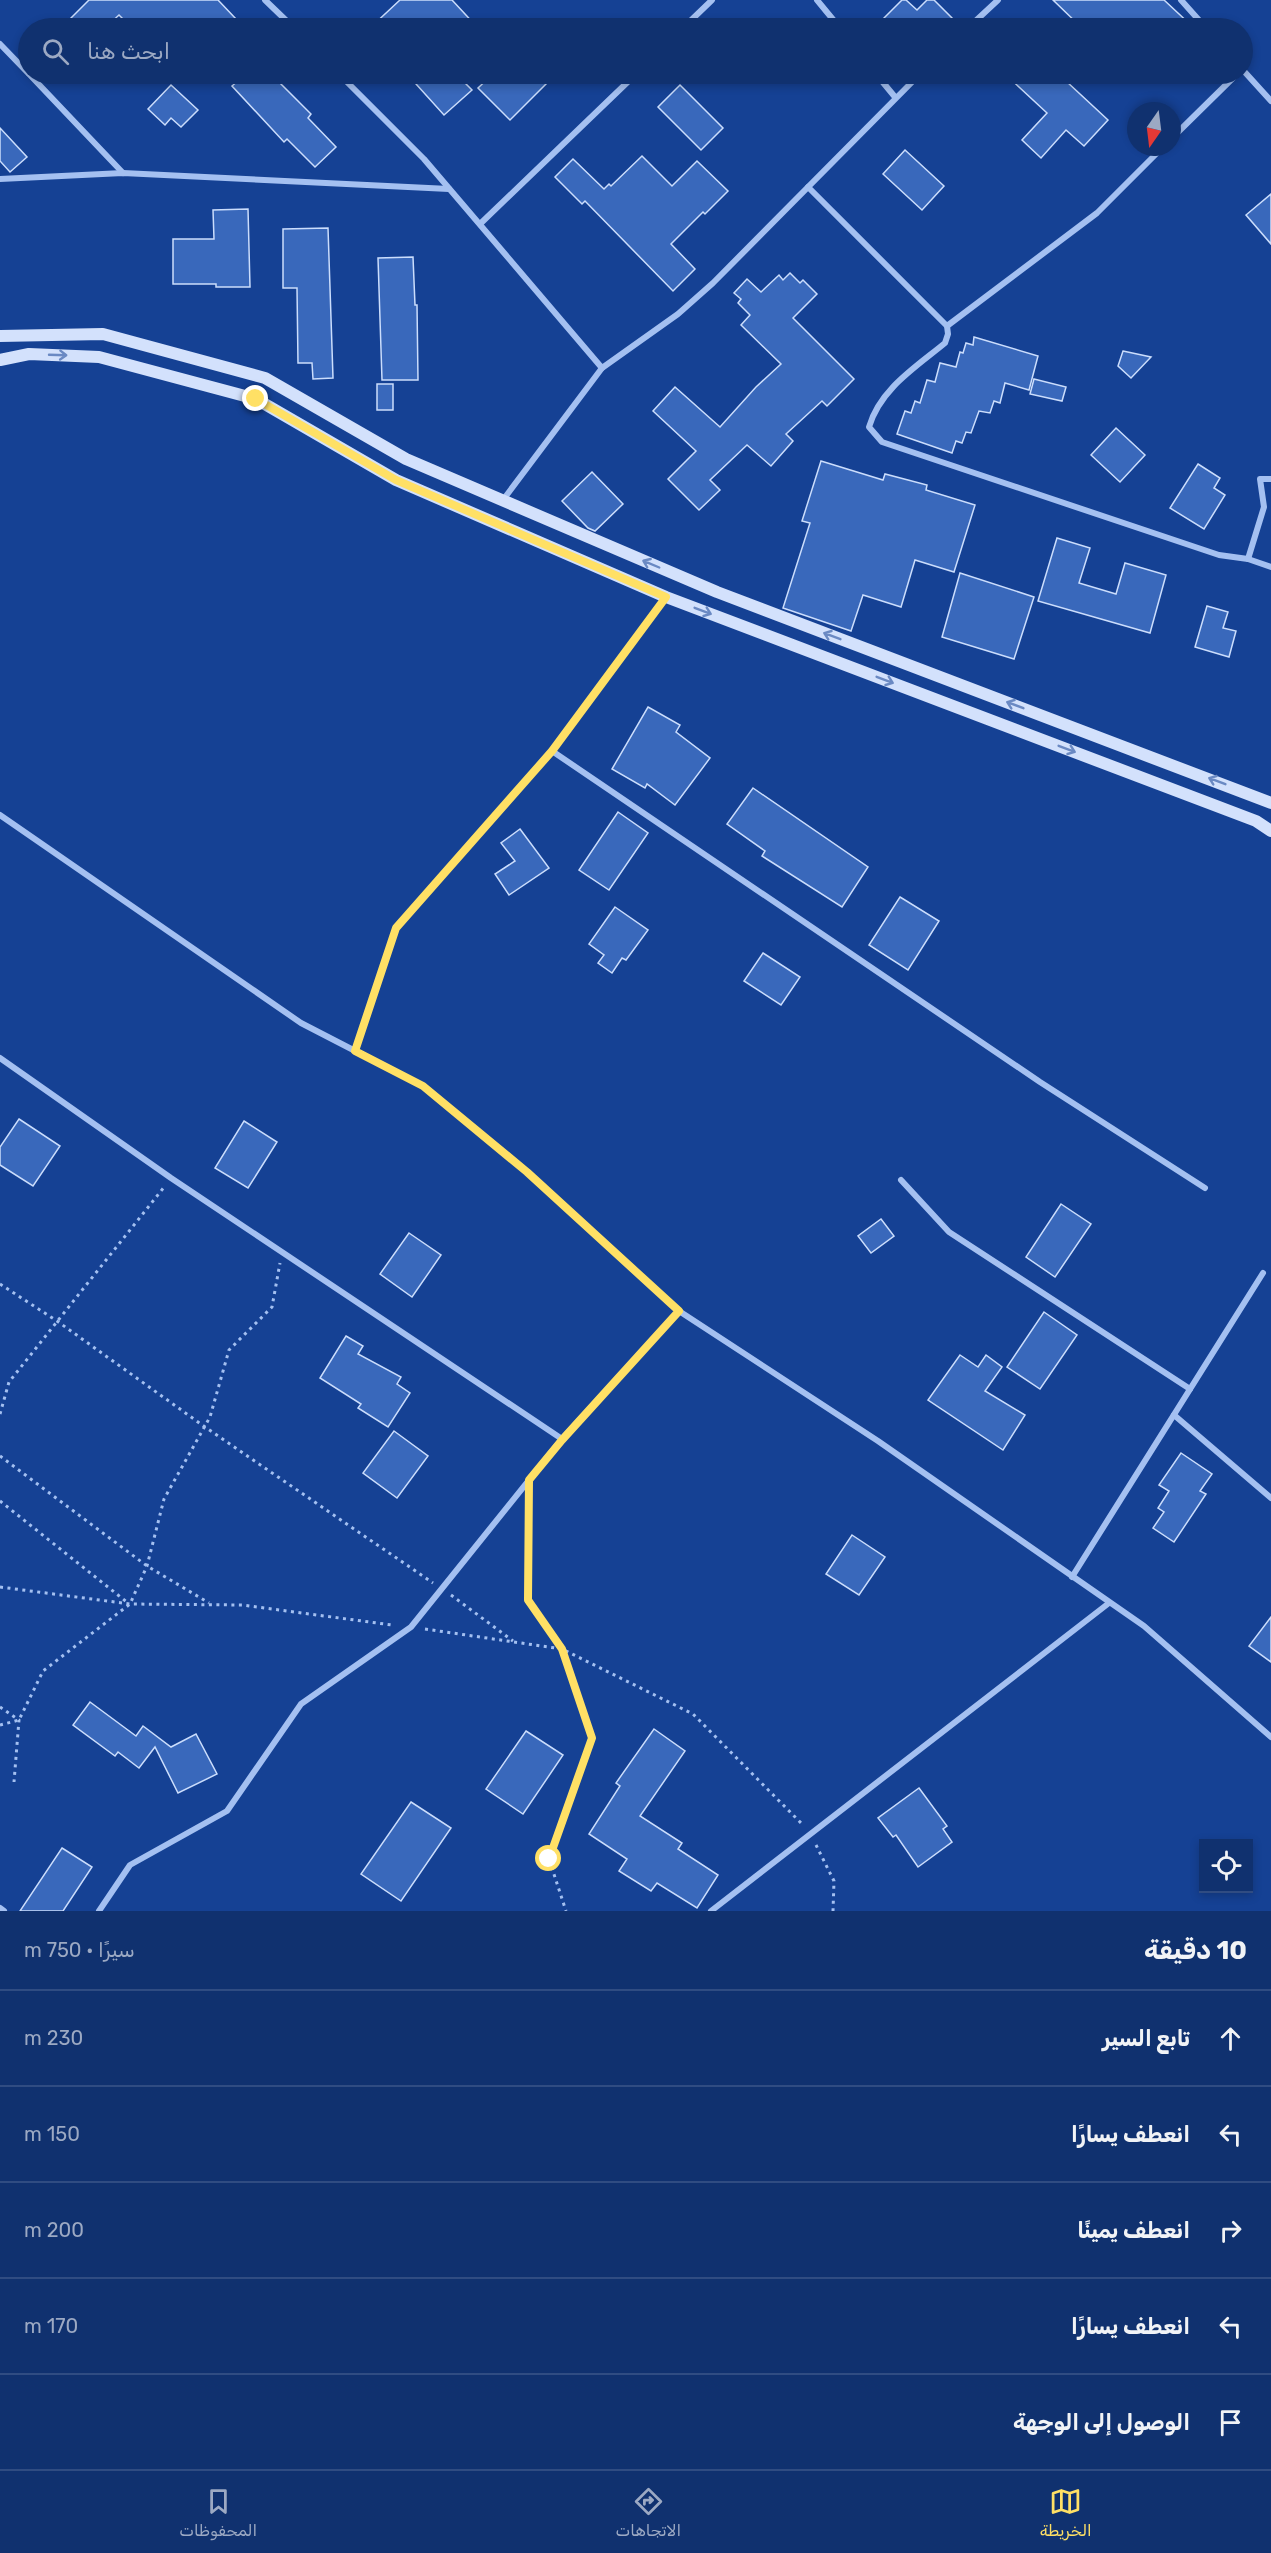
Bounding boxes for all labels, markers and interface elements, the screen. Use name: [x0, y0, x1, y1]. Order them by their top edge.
search box: [18, 18, 1253, 84]
icon: search: [39, 35, 72, 68]
text: ابحث هنا: [87, 38, 170, 65]
north arrow: [1127, 102, 1181, 156]
one-way arrow: [47, 350, 67, 361]
route end: [242, 385, 268, 411]
one-way arrow: [642, 558, 661, 569]
one-way arrow: [693, 606, 712, 617]
one-way arrow: [824, 630, 842, 641]
one-way arrow: [875, 675, 894, 686]
one-way arrow: [1006, 699, 1025, 710]
one-way arrow: [1058, 745, 1076, 756]
one-way arrow: [1208, 775, 1227, 786]
map controls: [1199, 1839, 1253, 1893]
button: locate: [1199, 1839, 1253, 1893]
route start: [535, 1845, 561, 1871]
text: 10 دقيقة: [1144, 1935, 1247, 1966]
text: سيرًا · 750 m: [24, 1938, 135, 1962]
icon: ahead: [1214, 2022, 1247, 2055]
text: تابع السير: [1102, 2025, 1190, 2052]
text: 230 m: [24, 2026, 83, 2050]
icon: left: [1214, 2118, 1247, 2151]
text: انعطف يسارًا: [1071, 2121, 1190, 2148]
text: 150 m: [24, 2122, 80, 2146]
icon: right: [1214, 2214, 1247, 2247]
text: انعطف يمينًا: [1077, 2217, 1190, 2244]
text: 200 m: [24, 2218, 84, 2242]
icon: left: [1214, 2310, 1247, 2343]
text: انعطف يسارًا: [1071, 2313, 1190, 2340]
text: 170 m: [24, 2314, 78, 2338]
icon: arrive: [1214, 2406, 1247, 2439]
text: الوصول إلى الوجهة: [1013, 2409, 1190, 2436]
tab: المحفوظات: [179, 2485, 257, 2540]
tab: الاتجاهات: [616, 2485, 681, 2540]
tab: الخريطة: [1040, 2485, 1092, 2540]

